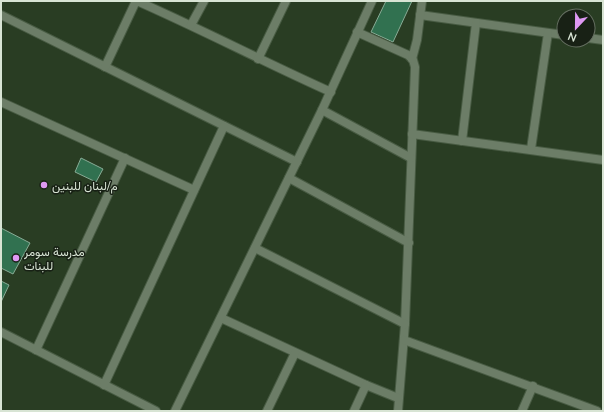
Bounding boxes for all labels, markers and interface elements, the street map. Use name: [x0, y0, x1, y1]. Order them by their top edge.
north arrow: [556, 8, 596, 48]
text: N: [566, 29, 579, 45]
place label: م/لبنان للبنين: [52, 178, 118, 194]
marker: م/لبنان للبنين: [39, 180, 49, 190]
place label: مدرسة سومر للبنات: [23, 244, 85, 273]
marker: مدرسة سومر للبنات: [11, 253, 21, 263]

